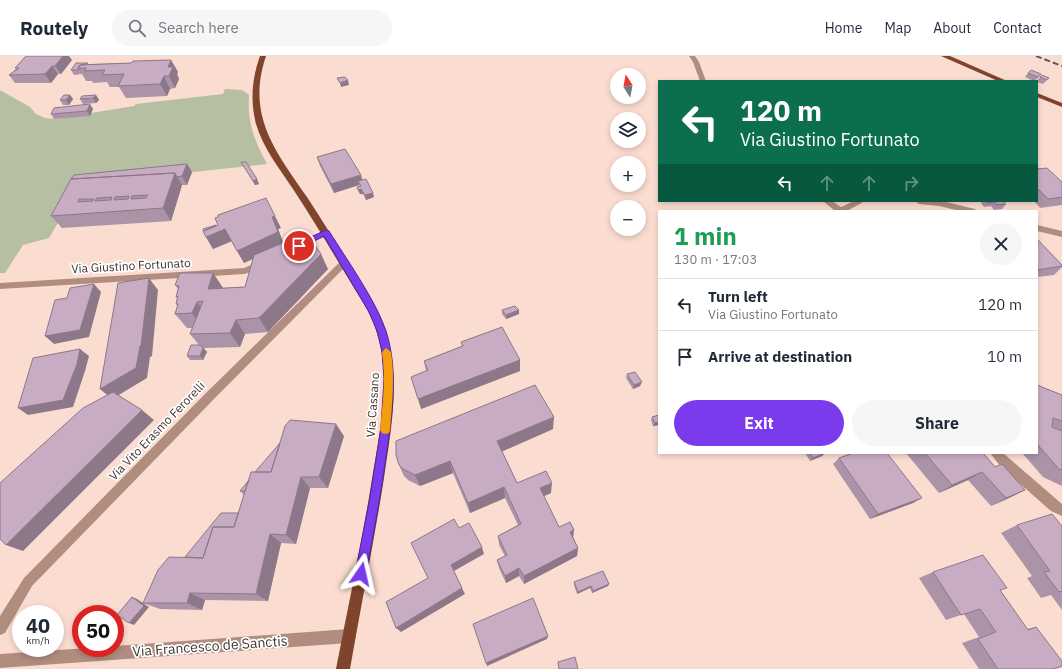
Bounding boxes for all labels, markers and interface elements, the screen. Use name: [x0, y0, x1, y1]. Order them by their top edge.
search box: [112, 10, 392, 46]
text: Routely: [20, 16, 88, 40]
icon: search: [126, 17, 148, 39]
text: Search here: [158, 18, 239, 37]
text: Home: [825, 19, 862, 37]
text: Map: [884, 19, 911, 37]
text: About: [933, 19, 971, 37]
text: Contact: [993, 19, 1042, 37]
north arrow: [610, 68, 646, 104]
map controls: [610, 68, 646, 236]
text: 120 m: [740, 92, 822, 129]
icon: left: [674, 96, 726, 148]
button: layers: [610, 112, 646, 148]
text: Via Giustino Fortunato: [740, 128, 920, 151]
button: +: [610, 156, 646, 192]
icon: left: [774, 172, 796, 194]
icon: ahead: [816, 172, 838, 194]
icon: ahead: [858, 172, 880, 194]
icon: right: [900, 172, 922, 194]
button: −: [610, 200, 646, 236]
text: 1 min: [674, 220, 737, 252]
button: close: [980, 223, 1022, 265]
pin: [282, 229, 316, 263]
icon: arrive: [288, 235, 310, 257]
text: 130 m · 17:03: [674, 251, 757, 268]
street label: Via Giustino Fortunato: [71, 255, 191, 276]
text: Turn left: [708, 287, 768, 306]
icon: left: [674, 294, 696, 316]
text: 120 m: [978, 295, 1022, 314]
text: Via Giustino Fortunato: [708, 306, 838, 323]
icon: arrive: [674, 346, 696, 368]
text: Arrive at destination: [708, 347, 852, 366]
text: 10 m: [987, 347, 1022, 366]
street label: Via Cassano: [363, 372, 382, 438]
street label: Via Vito Erasmo Ferorelli: [106, 378, 208, 483]
button: Exit: [674, 400, 844, 446]
button: Share: [852, 400, 1022, 446]
position arrow: [340, 553, 382, 595]
speed limit sign: 50: [72, 605, 124, 657]
text: 40: [26, 612, 50, 639]
street label: Via Francesco de Sanctis: [132, 632, 288, 660]
text: km/h: [26, 634, 50, 647]

